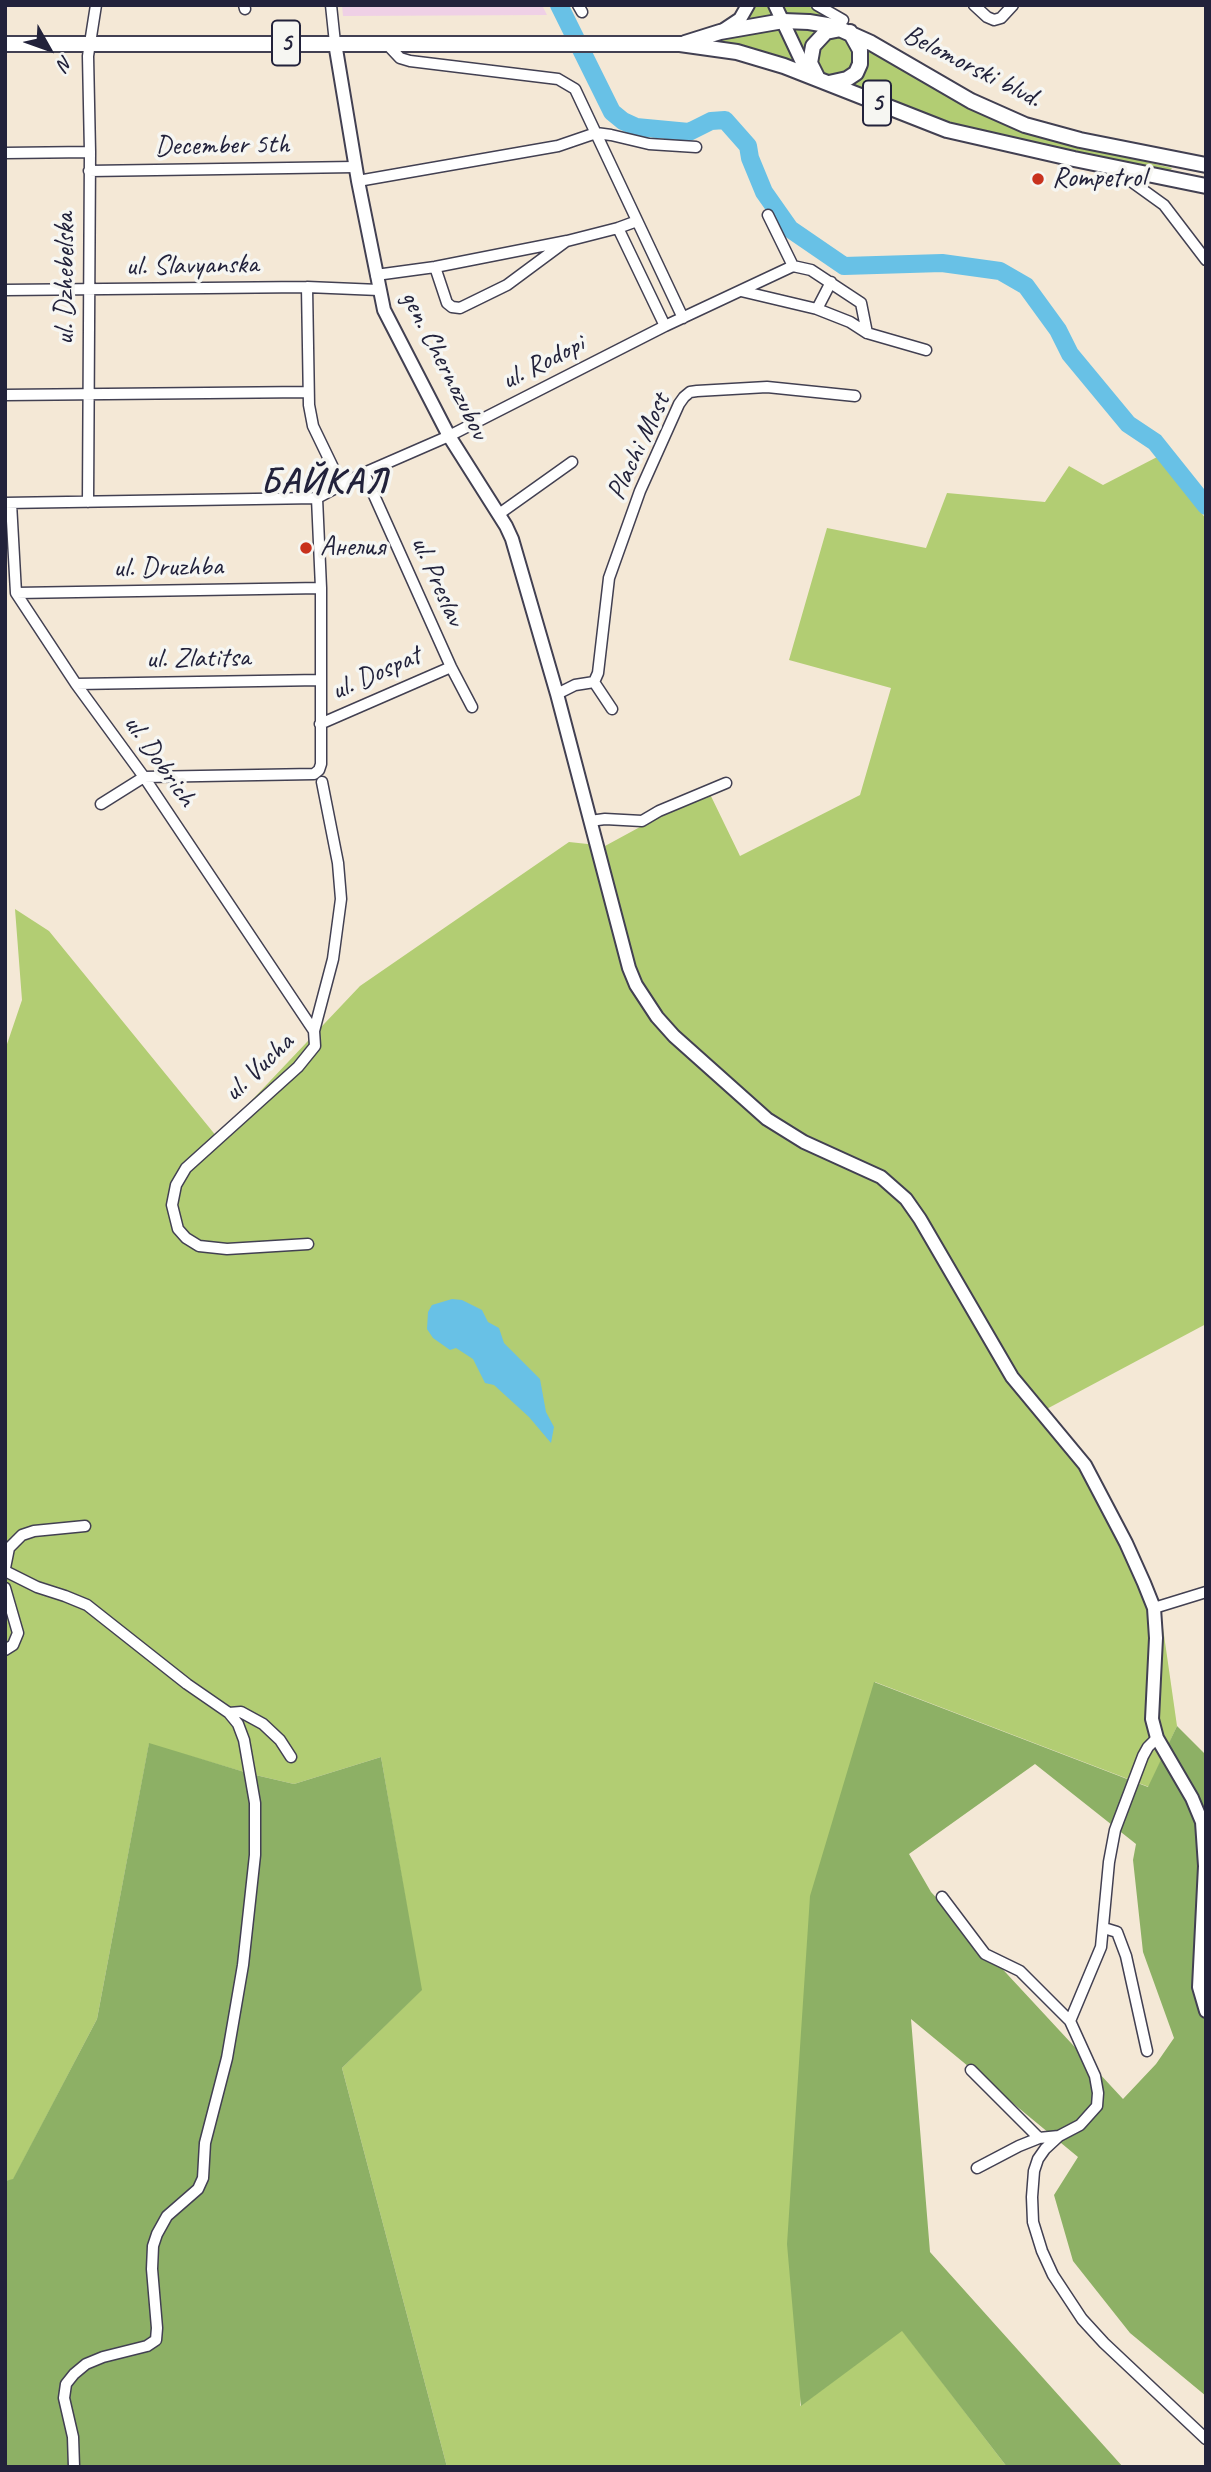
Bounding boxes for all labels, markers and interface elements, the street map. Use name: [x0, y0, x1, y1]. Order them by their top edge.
north arrow: [14, 14, 84, 84]
street label: Belomorski blvd.: [897, 18, 1047, 116]
road number: 5: [272, 20, 300, 66]
text: N: [52, 50, 78, 75]
road number: 5: [863, 80, 891, 125]
street label: December 5th: [154, 128, 290, 164]
place label: Rompetrol: [1052, 162, 1146, 196]
marker: Rompetrol: [1030, 171, 1046, 187]
street label: ul. Dzhebelska: [49, 213, 83, 345]
street label: ul. Slavyanska: [125, 248, 259, 284]
street label: gen. Chernozubov: [392, 285, 496, 445]
street label: ul. Rodopi: [496, 328, 590, 398]
street label: Plachi Most: [600, 388, 678, 506]
district label: БАЙКАЛ: [262, 462, 388, 504]
place label: Анелия: [320, 531, 385, 565]
street label: ul. Preslav: [402, 531, 472, 631]
marker: Анелия: [298, 540, 314, 556]
street label: ul. Druzhba: [113, 550, 223, 586]
street label: ul. Dospat: [326, 639, 426, 709]
street label: ul. Zlatitsa: [146, 641, 250, 677]
street label: ul. Dobrich: [115, 708, 203, 814]
street label: ul. Vucha: [217, 1026, 301, 1110]

